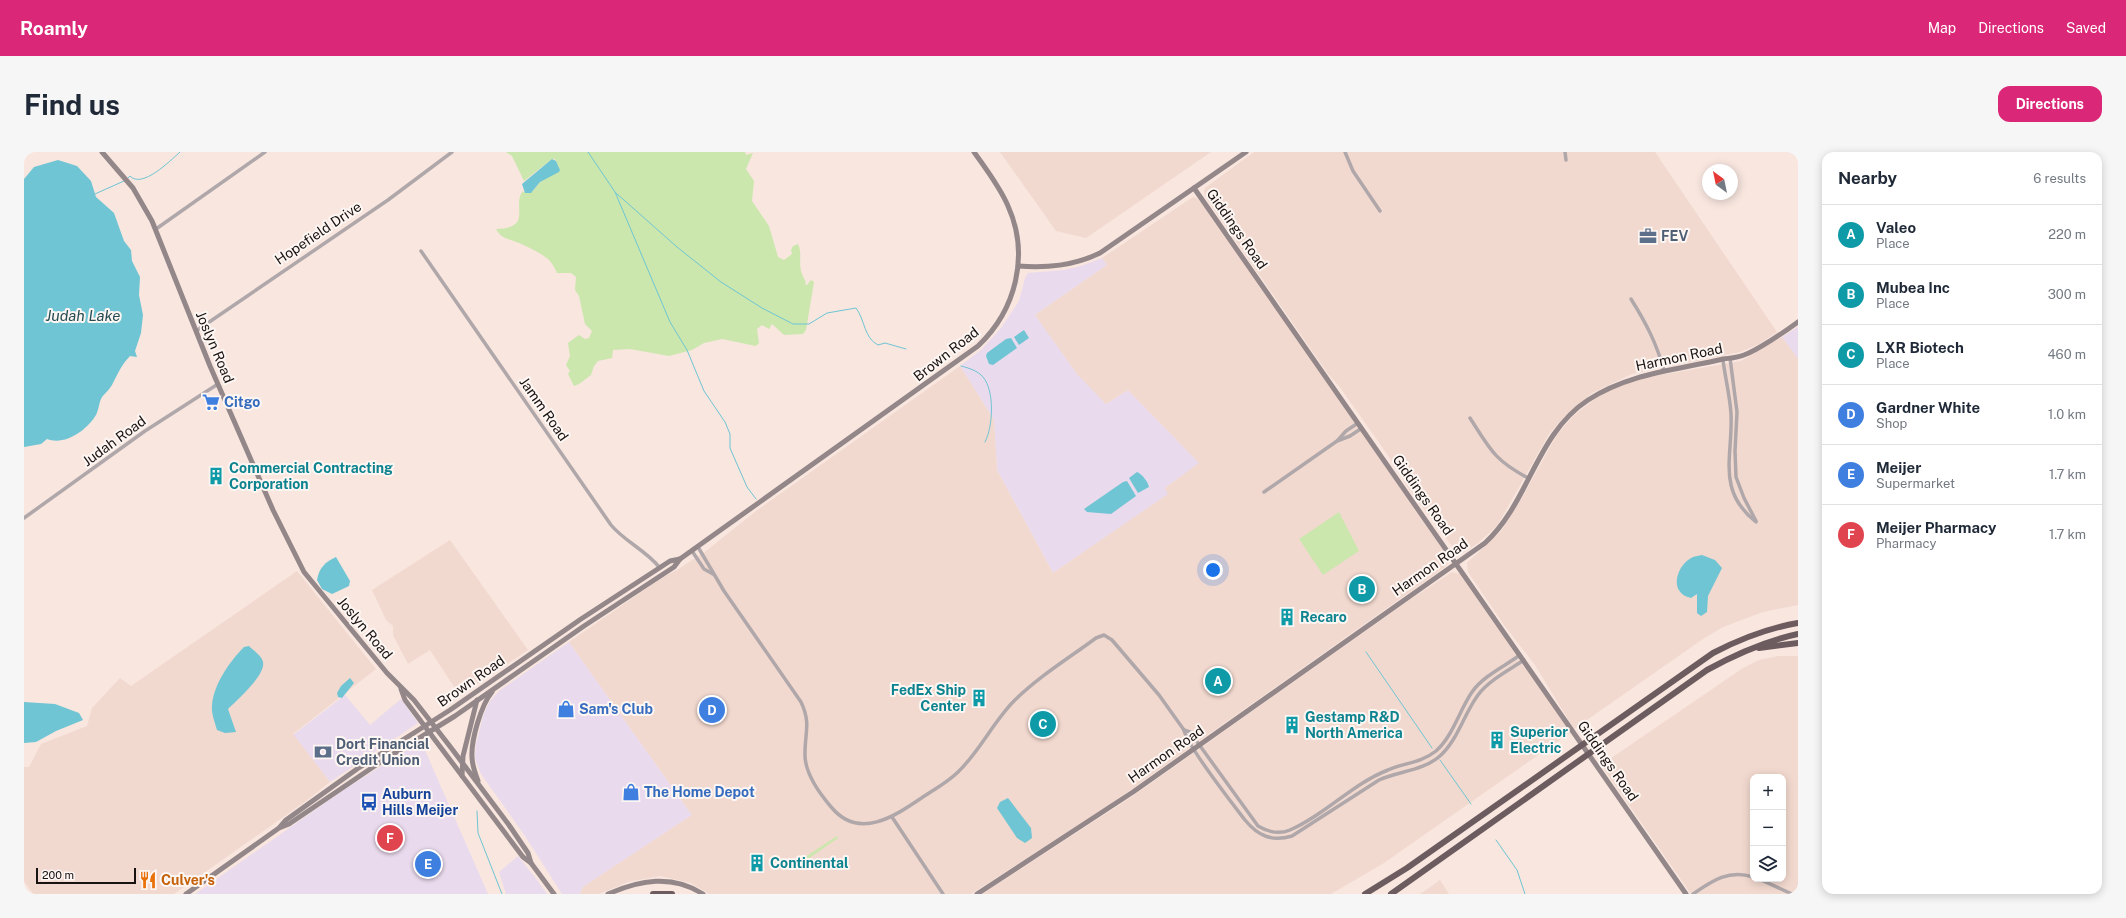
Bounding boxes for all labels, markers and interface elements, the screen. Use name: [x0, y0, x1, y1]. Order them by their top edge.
text: Roamly: [20, 17, 88, 39]
text: Map: [1928, 20, 1956, 36]
text: Directions: [1978, 20, 2044, 36]
text: Saved: [2066, 20, 2106, 36]
button: Directions: [1998, 86, 2102, 122]
text: Find us: [24, 88, 120, 121]
north arrow: [1702, 164, 1738, 200]
text: Nearby: [1838, 168, 1897, 188]
text: 6 results: [2033, 171, 2086, 186]
street label: Giddings Road: [1203, 186, 1271, 272]
street label: Hopefield Drive: [272, 198, 364, 268]
text: Valeo: [1876, 219, 1916, 236]
office icon: FEV: [1638, 226, 1658, 246]
text: A: [1846, 227, 1856, 242]
text: 220 m: [2048, 227, 2086, 242]
place label: FEV: [1661, 228, 1689, 244]
text: Place: [1876, 236, 1910, 251]
text: Mubea Inc: [1876, 279, 1950, 296]
text: B: [1847, 287, 1855, 302]
text: 300 m: [2048, 287, 2086, 302]
text: Place: [1876, 296, 1910, 311]
water label: Judah Lake: [46, 307, 120, 324]
street label: Joslyn Road: [193, 309, 237, 385]
street label: Brown Road: [910, 324, 982, 384]
text: LXR Biotech: [1876, 339, 1964, 356]
street label: Harmon Road: [1634, 340, 1724, 374]
text: C: [1846, 347, 1856, 362]
text: 460 m: [2047, 347, 2086, 362]
text: Place: [1876, 356, 1910, 371]
street label: Jamm Road: [516, 374, 572, 444]
supermarket icon: Citgo: [201, 392, 221, 412]
place label: Citgo: [224, 394, 260, 410]
text: Gardner White: [1876, 399, 1980, 416]
text: D: [1846, 407, 1856, 422]
text: 1.0 km: [2048, 407, 2086, 422]
street label: Judah Road: [79, 413, 149, 469]
text: Shop: [1876, 416, 1907, 431]
street label: Giddings Road: [1389, 452, 1457, 538]
text: Meijer: [1876, 459, 1921, 476]
place label: Commercial Contracting Corporation: [229, 460, 393, 492]
building icon: Commercial Contracting Corporation: [206, 466, 226, 486]
text: E: [1847, 467, 1855, 482]
text: 1.7 km: [2049, 467, 2086, 482]
text: Supermarket: [1876, 476, 1955, 491]
text: Meijer Pharmacy: [1876, 519, 1996, 536]
text: F: [1847, 527, 1855, 542]
text: 1.7 km: [2049, 527, 2086, 542]
street label: Harmon Road: [1389, 535, 1471, 599]
text: Pharmacy: [1876, 536, 1936, 551]
your location: [1203, 560, 1223, 580]
pin: B: [1349, 574, 1375, 604]
street label: Joslyn Road: [334, 594, 396, 662]
building icon: Recaro: [1277, 607, 1297, 627]
place label: Recaro: [1300, 609, 1347, 625]
street label: Brown Road: [434, 652, 508, 710]
pin: A: [1205, 666, 1231, 696]
place label: FedEx Ship Center: [891, 682, 966, 714]
building icon: FedEx Ship Center: [969, 688, 989, 708]
pin: D: [699, 695, 725, 725]
shop icon: Sam's Club: [556, 699, 576, 719]
place label: Sam's Club: [579, 701, 653, 717]
pin: C: [1030, 709, 1056, 739]
place label: Gestamp R&D North America: [1305, 709, 1403, 741]
building icon: Gestamp R&D North America: [1282, 715, 1302, 735]
street label: Giddings Road: [1574, 718, 1642, 804]
street label: Harmon Road: [1125, 722, 1207, 786]
place label: Superior Electric: [1510, 724, 1568, 756]
building icon: Superior Electric: [1487, 730, 1507, 750]
place label: Dort Financial Credit Union: [336, 736, 430, 768]
bank icon: Dort Financial Credit Union: [313, 742, 333, 762]
map controls: [1750, 774, 1786, 882]
button: +: [1750, 774, 1786, 810]
shop icon: The Home Depot: [621, 782, 641, 802]
place label: The Home Depot: [644, 784, 755, 800]
place label: Auburn Hills Meijer: [382, 786, 458, 818]
bus stop icon: Auburn Hills Meijer: [359, 792, 379, 812]
button: −: [1750, 810, 1786, 846]
pin: F: [377, 823, 403, 853]
button: layers: [1750, 846, 1786, 882]
pin: E: [415, 849, 441, 879]
building icon: Continental: [747, 853, 767, 873]
place label: Continental: [770, 855, 849, 871]
scale bar: [36, 866, 136, 885]
text: 200 m: [42, 869, 74, 881]
restaurant icon: Culver's: [138, 870, 158, 890]
place label: Culver's: [161, 872, 215, 888]

